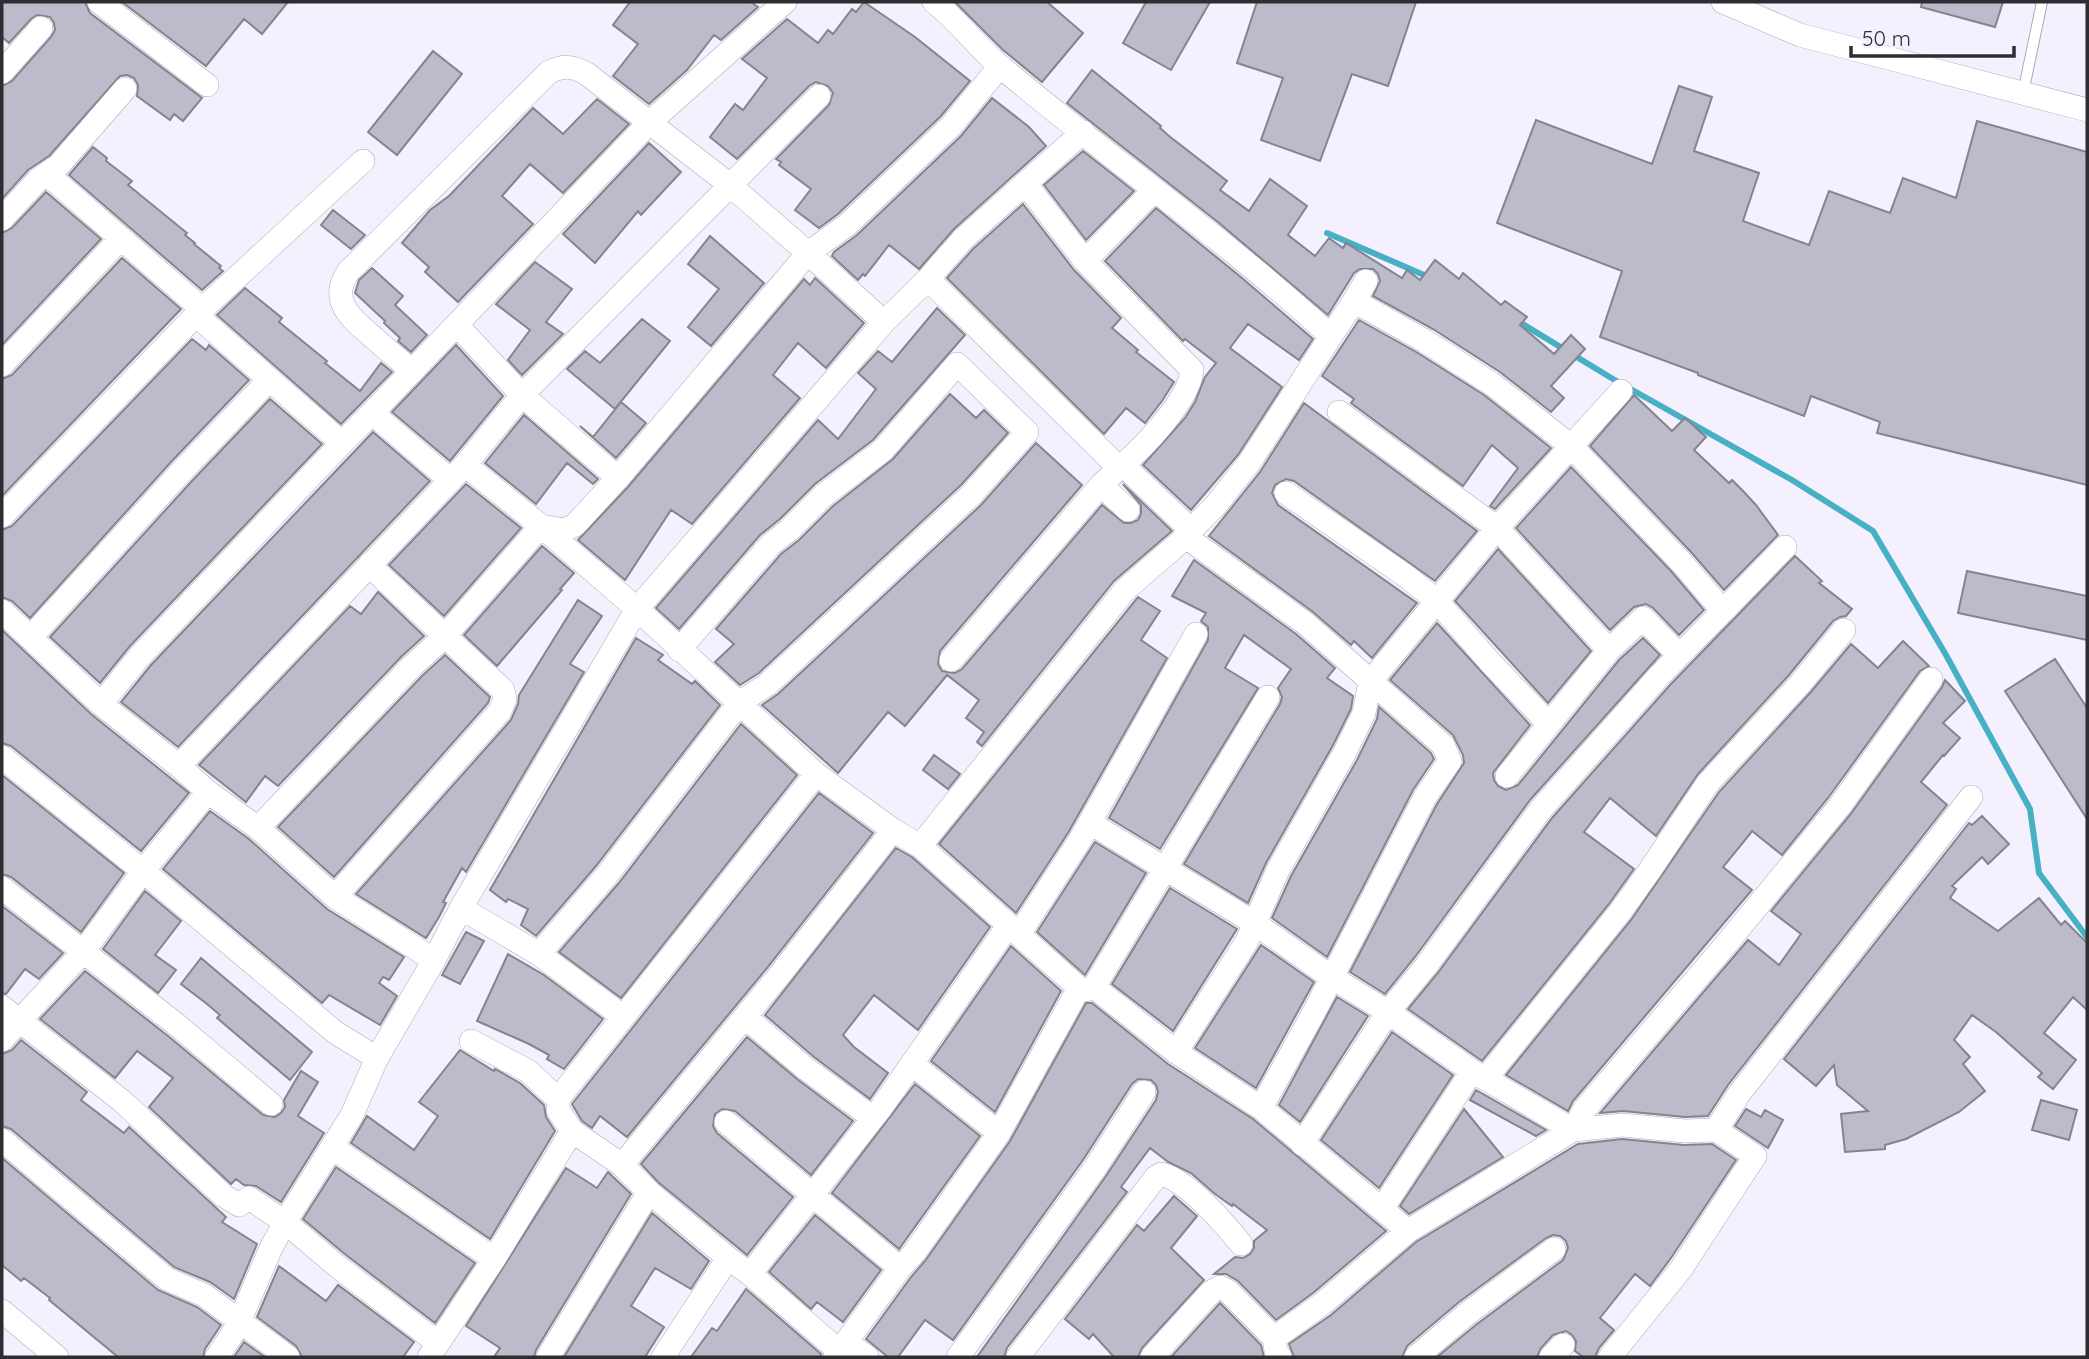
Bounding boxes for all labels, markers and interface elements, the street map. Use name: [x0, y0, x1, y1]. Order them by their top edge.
scale bar: [1851, 14, 2014, 58]
text: 50 m: [1862, 25, 1911, 51]

